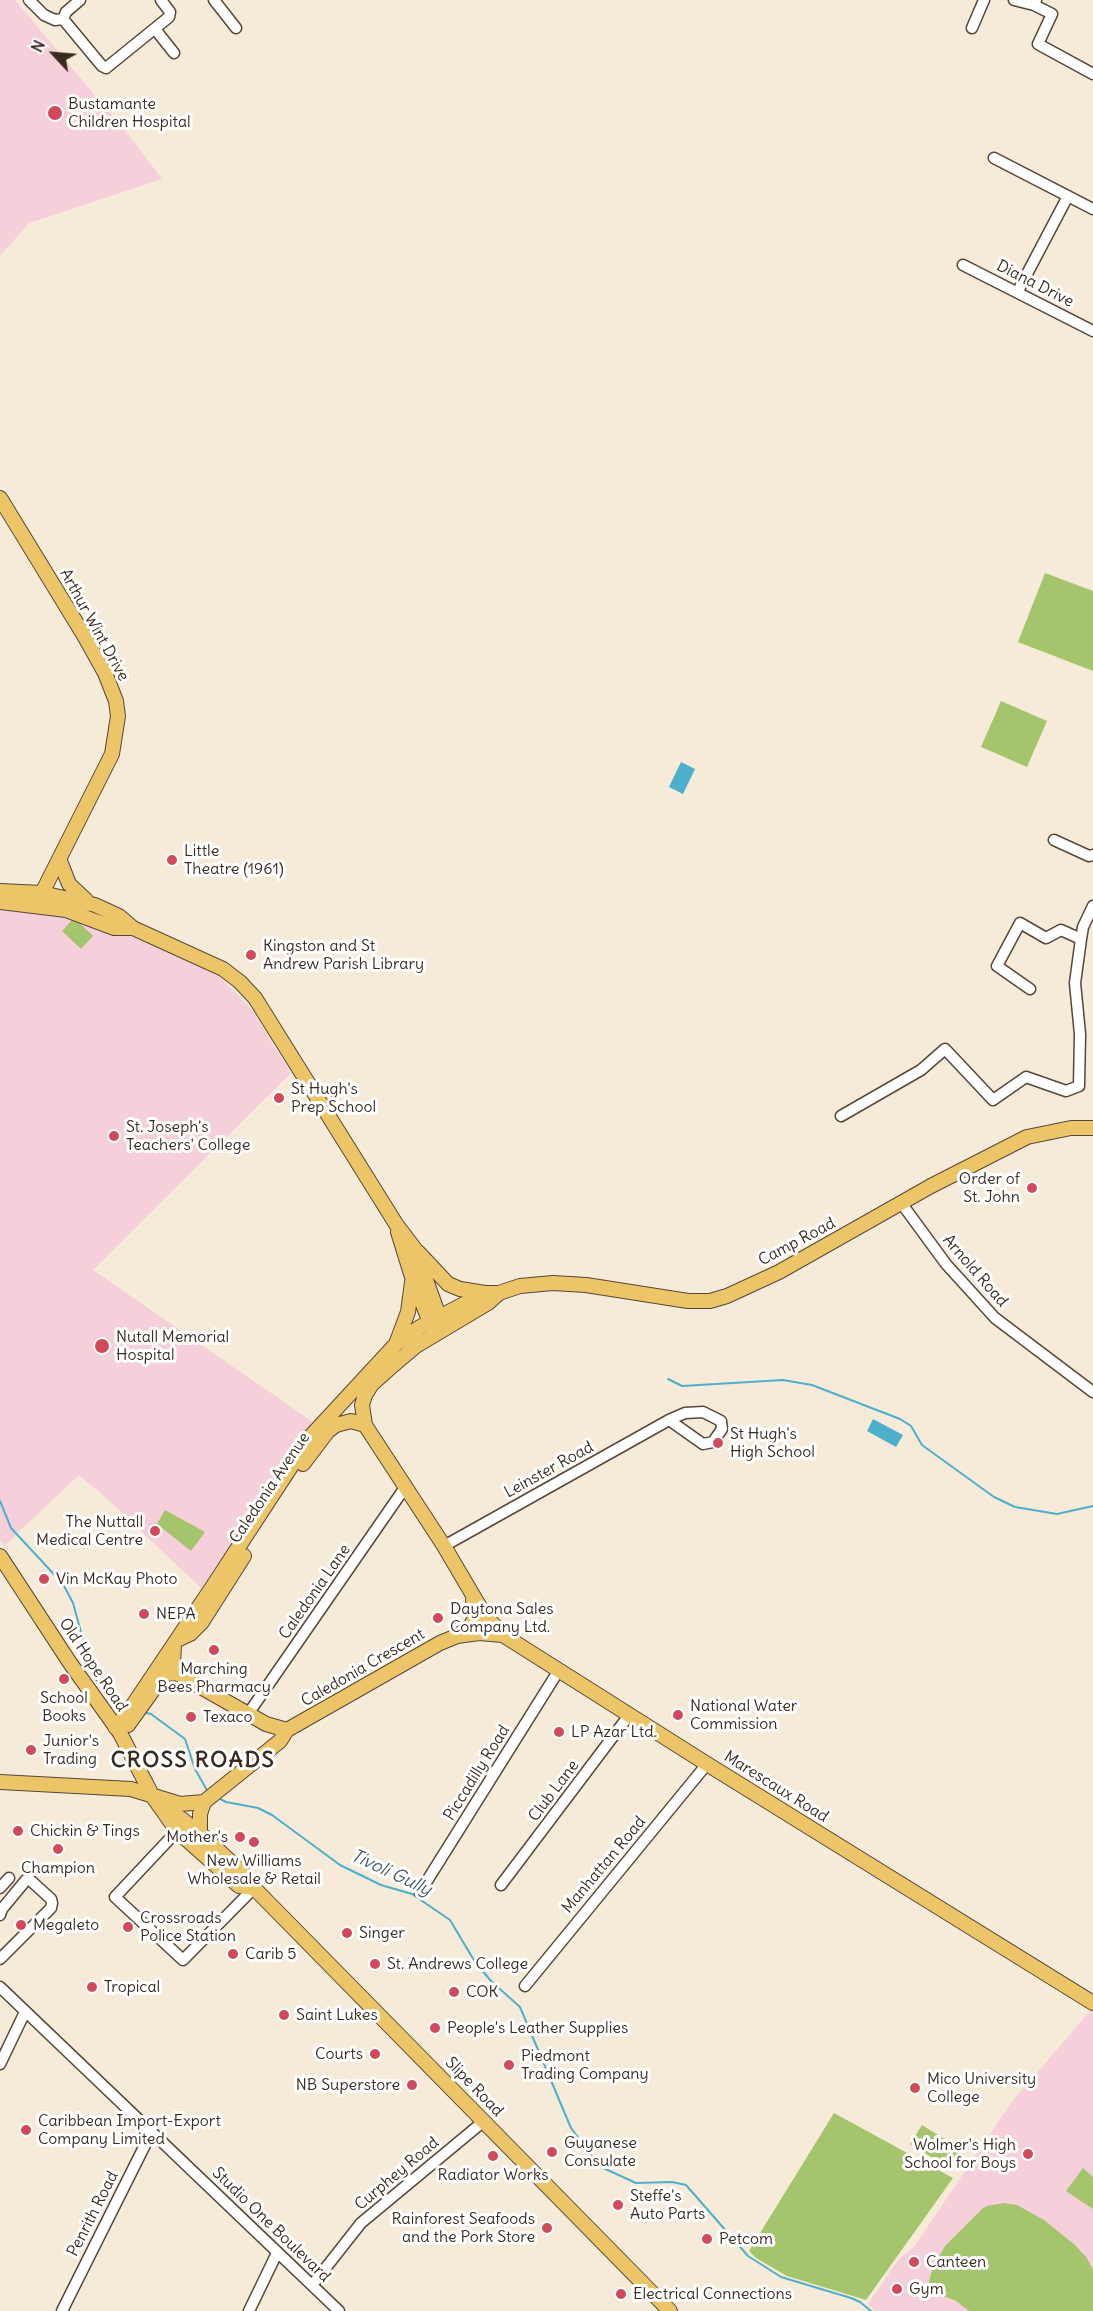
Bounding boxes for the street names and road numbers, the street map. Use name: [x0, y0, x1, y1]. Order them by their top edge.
street label: Diana Drive: [993, 256, 1077, 312]
street label: Arthur Wint Drive: [55, 566, 133, 684]
street label: Camp Road: [755, 1214, 839, 1270]
street label: Arnold Road: [938, 1231, 1012, 1311]
street label: Caledonia Avenue: [226, 1429, 314, 1547]
street label: Leinster Road: [501, 1438, 597, 1502]
street label: Caledonia Lane: [275, 1541, 355, 1643]
street label: Old Hope Road: [55, 1615, 131, 1715]
street label: Caledonia Crescent: [298, 1625, 428, 1711]
street label: Piccadilly Road: [440, 1722, 514, 1824]
street label: Marescaux Road: [720, 1747, 832, 1827]
street label: Club Lane: [525, 1757, 583, 1825]
street label: Manhattan Road: [558, 1813, 650, 1917]
street label: Slipe Road: [441, 2053, 507, 2121]
street label: Curphey Road: [351, 2133, 443, 2215]
street label: Studio One Boulevard: [208, 2164, 334, 2286]
street label: Penrith Road: [63, 2168, 123, 2260]

